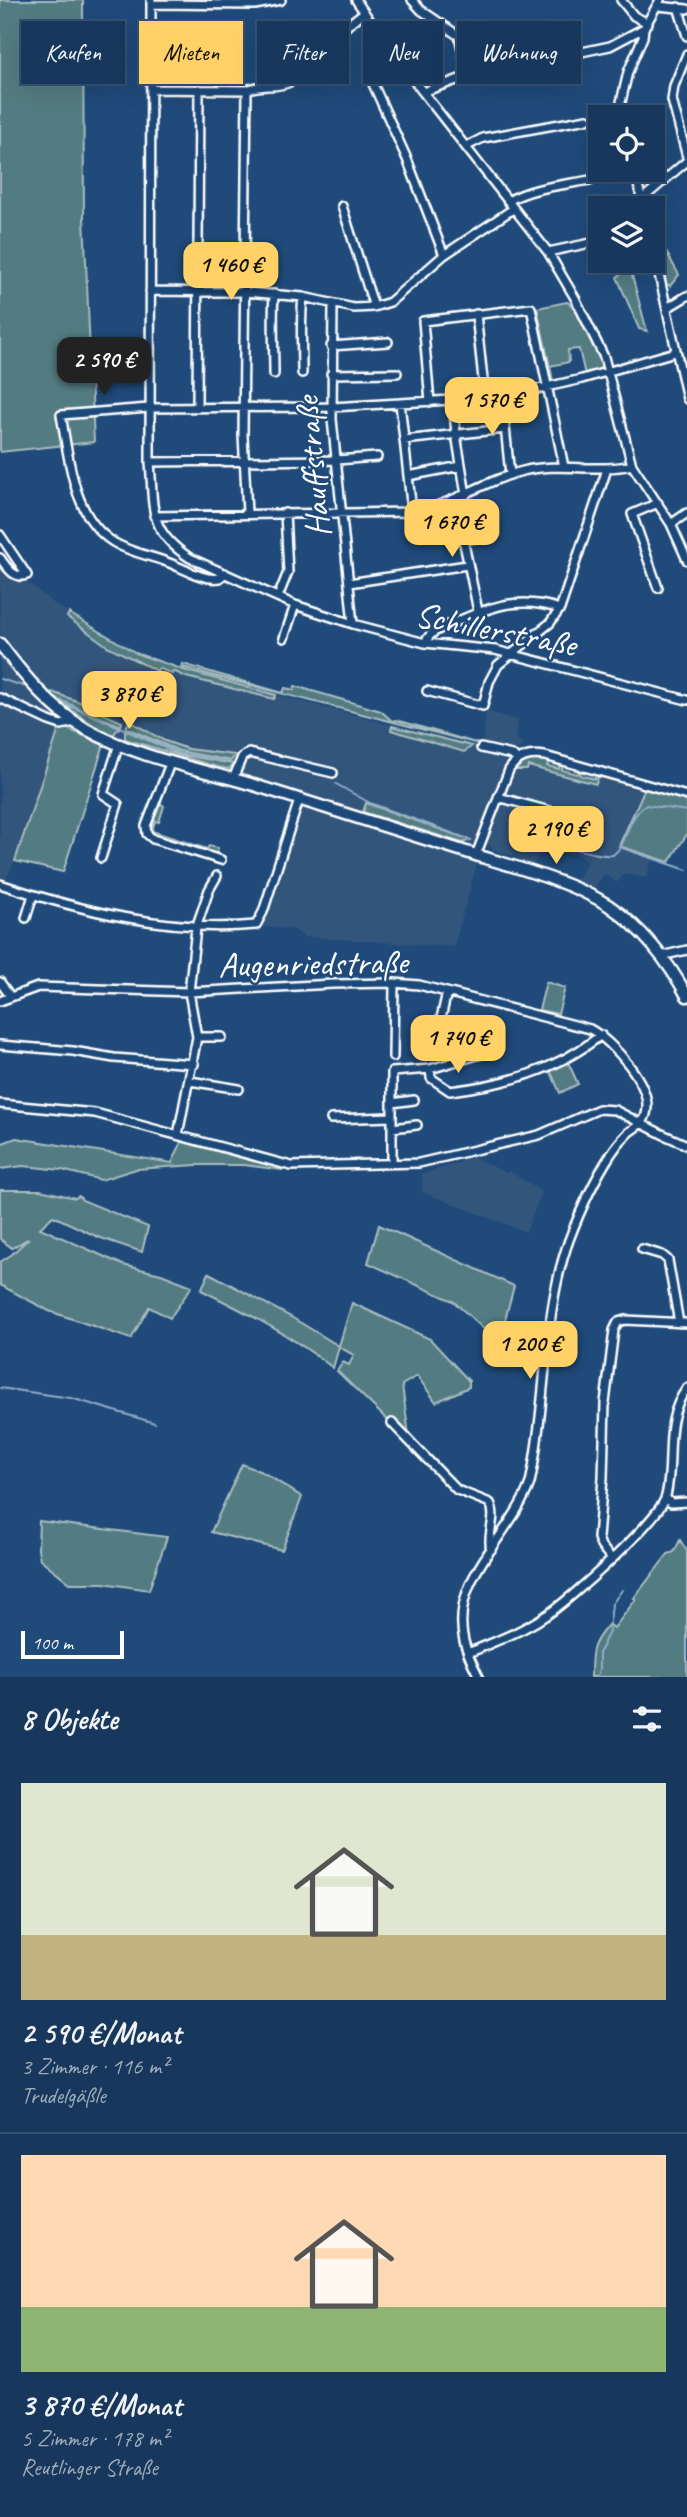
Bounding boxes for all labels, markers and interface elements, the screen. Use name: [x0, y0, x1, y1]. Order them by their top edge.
chip: Kaufen: [21, 21, 125, 84]
chip: Mieten: [139, 21, 243, 84]
chip: Filter: [257, 21, 349, 84]
chip: Neu: [363, 21, 443, 84]
chip: Wohnung: [457, 21, 581, 84]
map controls: [588, 105, 665, 273]
button: locate: [588, 105, 665, 182]
button: layers: [588, 196, 665, 273]
pin: 1 460 €: [166, 243, 296, 302]
text: 1 460 €: [199, 250, 263, 279]
pin: 2 590 €: [39, 338, 169, 397]
text: 2 590 €: [73, 345, 135, 374]
pin: 1 570 €: [427, 378, 557, 437]
text: 1 570 €: [461, 385, 523, 414]
street label: Hauffstraße: [284, 392, 341, 539]
pin: 1 670 €: [387, 500, 517, 559]
text: 1 670 €: [420, 507, 484, 536]
street label: Schillerstraße: [412, 592, 583, 668]
pin: 3 870 €: [64, 672, 194, 731]
text: 3 870 €: [98, 679, 160, 708]
pin: 2 190 €: [491, 806, 621, 866]
text: 2 190 €: [525, 814, 587, 843]
street label: Augenriedstraße: [218, 939, 411, 988]
pin: 1 740 €: [393, 1016, 523, 1075]
text: 1 740 €: [427, 1023, 489, 1052]
pin: 1 200 €: [465, 1322, 595, 1381]
text: 1 200 €: [499, 1329, 561, 1358]
scale bar: [21, 1628, 124, 1660]
text: 100 m: [32, 1631, 73, 1655]
text: 8 Objekte: [21, 1700, 118, 1738]
icon: filters: [628, 1700, 666, 1738]
icon: home: [281, 1829, 407, 1955]
text: 2 590 €/Monat: [21, 2014, 181, 2052]
text: 3 Zimmer · 116 m²: [21, 2052, 168, 2081]
text: Trudelgäßle: [21, 2081, 106, 2110]
icon: home: [281, 2201, 407, 2327]
text: 3 870 €/Monat: [21, 2386, 182, 2424]
text: 5 Zimmer · 178 m²: [21, 2424, 168, 2453]
text: Reutlinger Straße: [21, 2453, 158, 2482]

